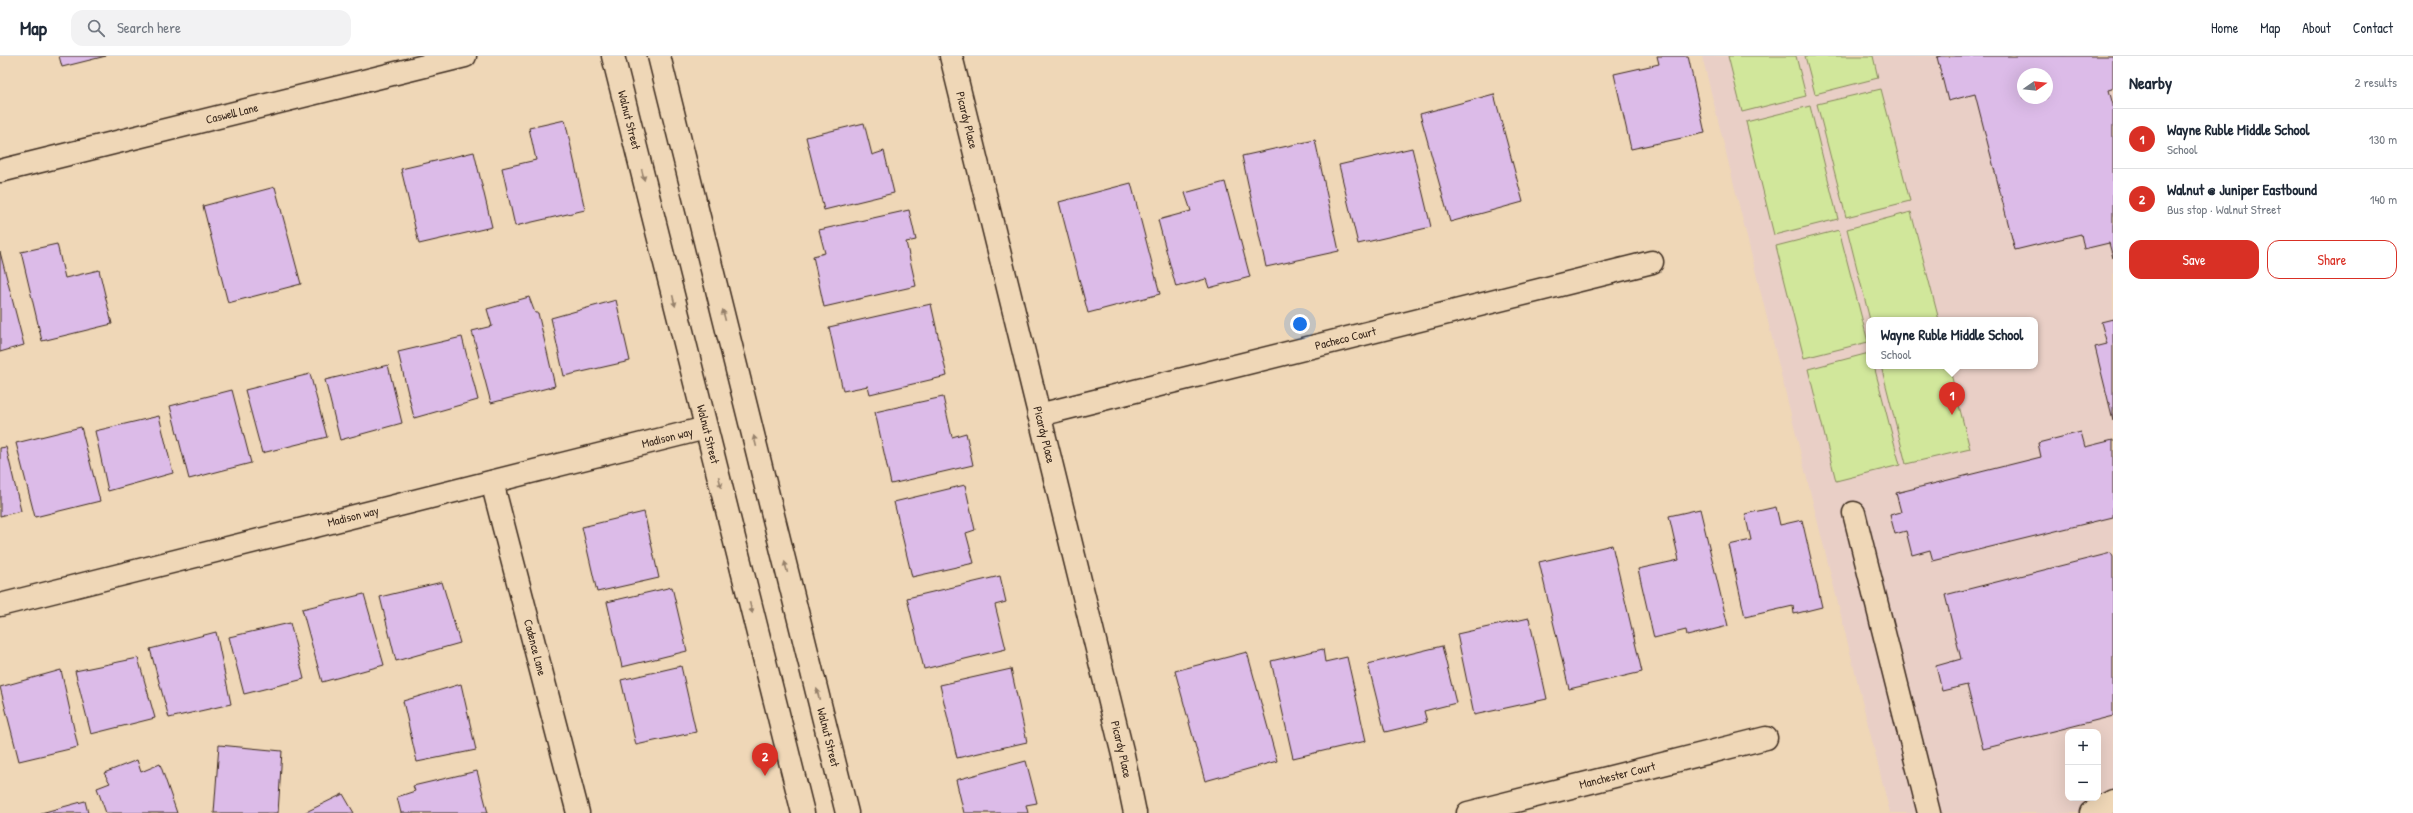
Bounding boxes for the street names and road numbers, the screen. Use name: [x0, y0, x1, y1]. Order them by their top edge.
street label: Walnut Street: [614, 88, 645, 152]
street label: Picardy Place: [952, 90, 983, 150]
street label: Caswell Lane: [204, 98, 260, 128]
street label: Pacheco Court: [1313, 322, 1379, 354]
street label: Walnut Street: [693, 403, 724, 466]
street label: Picardy Place: [1029, 404, 1060, 465]
street label: Madison way: [640, 423, 695, 452]
street label: Madison way: [326, 501, 380, 531]
street label: Cadence Lane: [520, 617, 551, 678]
street label: Walnut Street: [813, 706, 844, 769]
street label: Picardy Place: [1107, 719, 1137, 780]
street label: Manchester Court: [1577, 757, 1658, 793]

